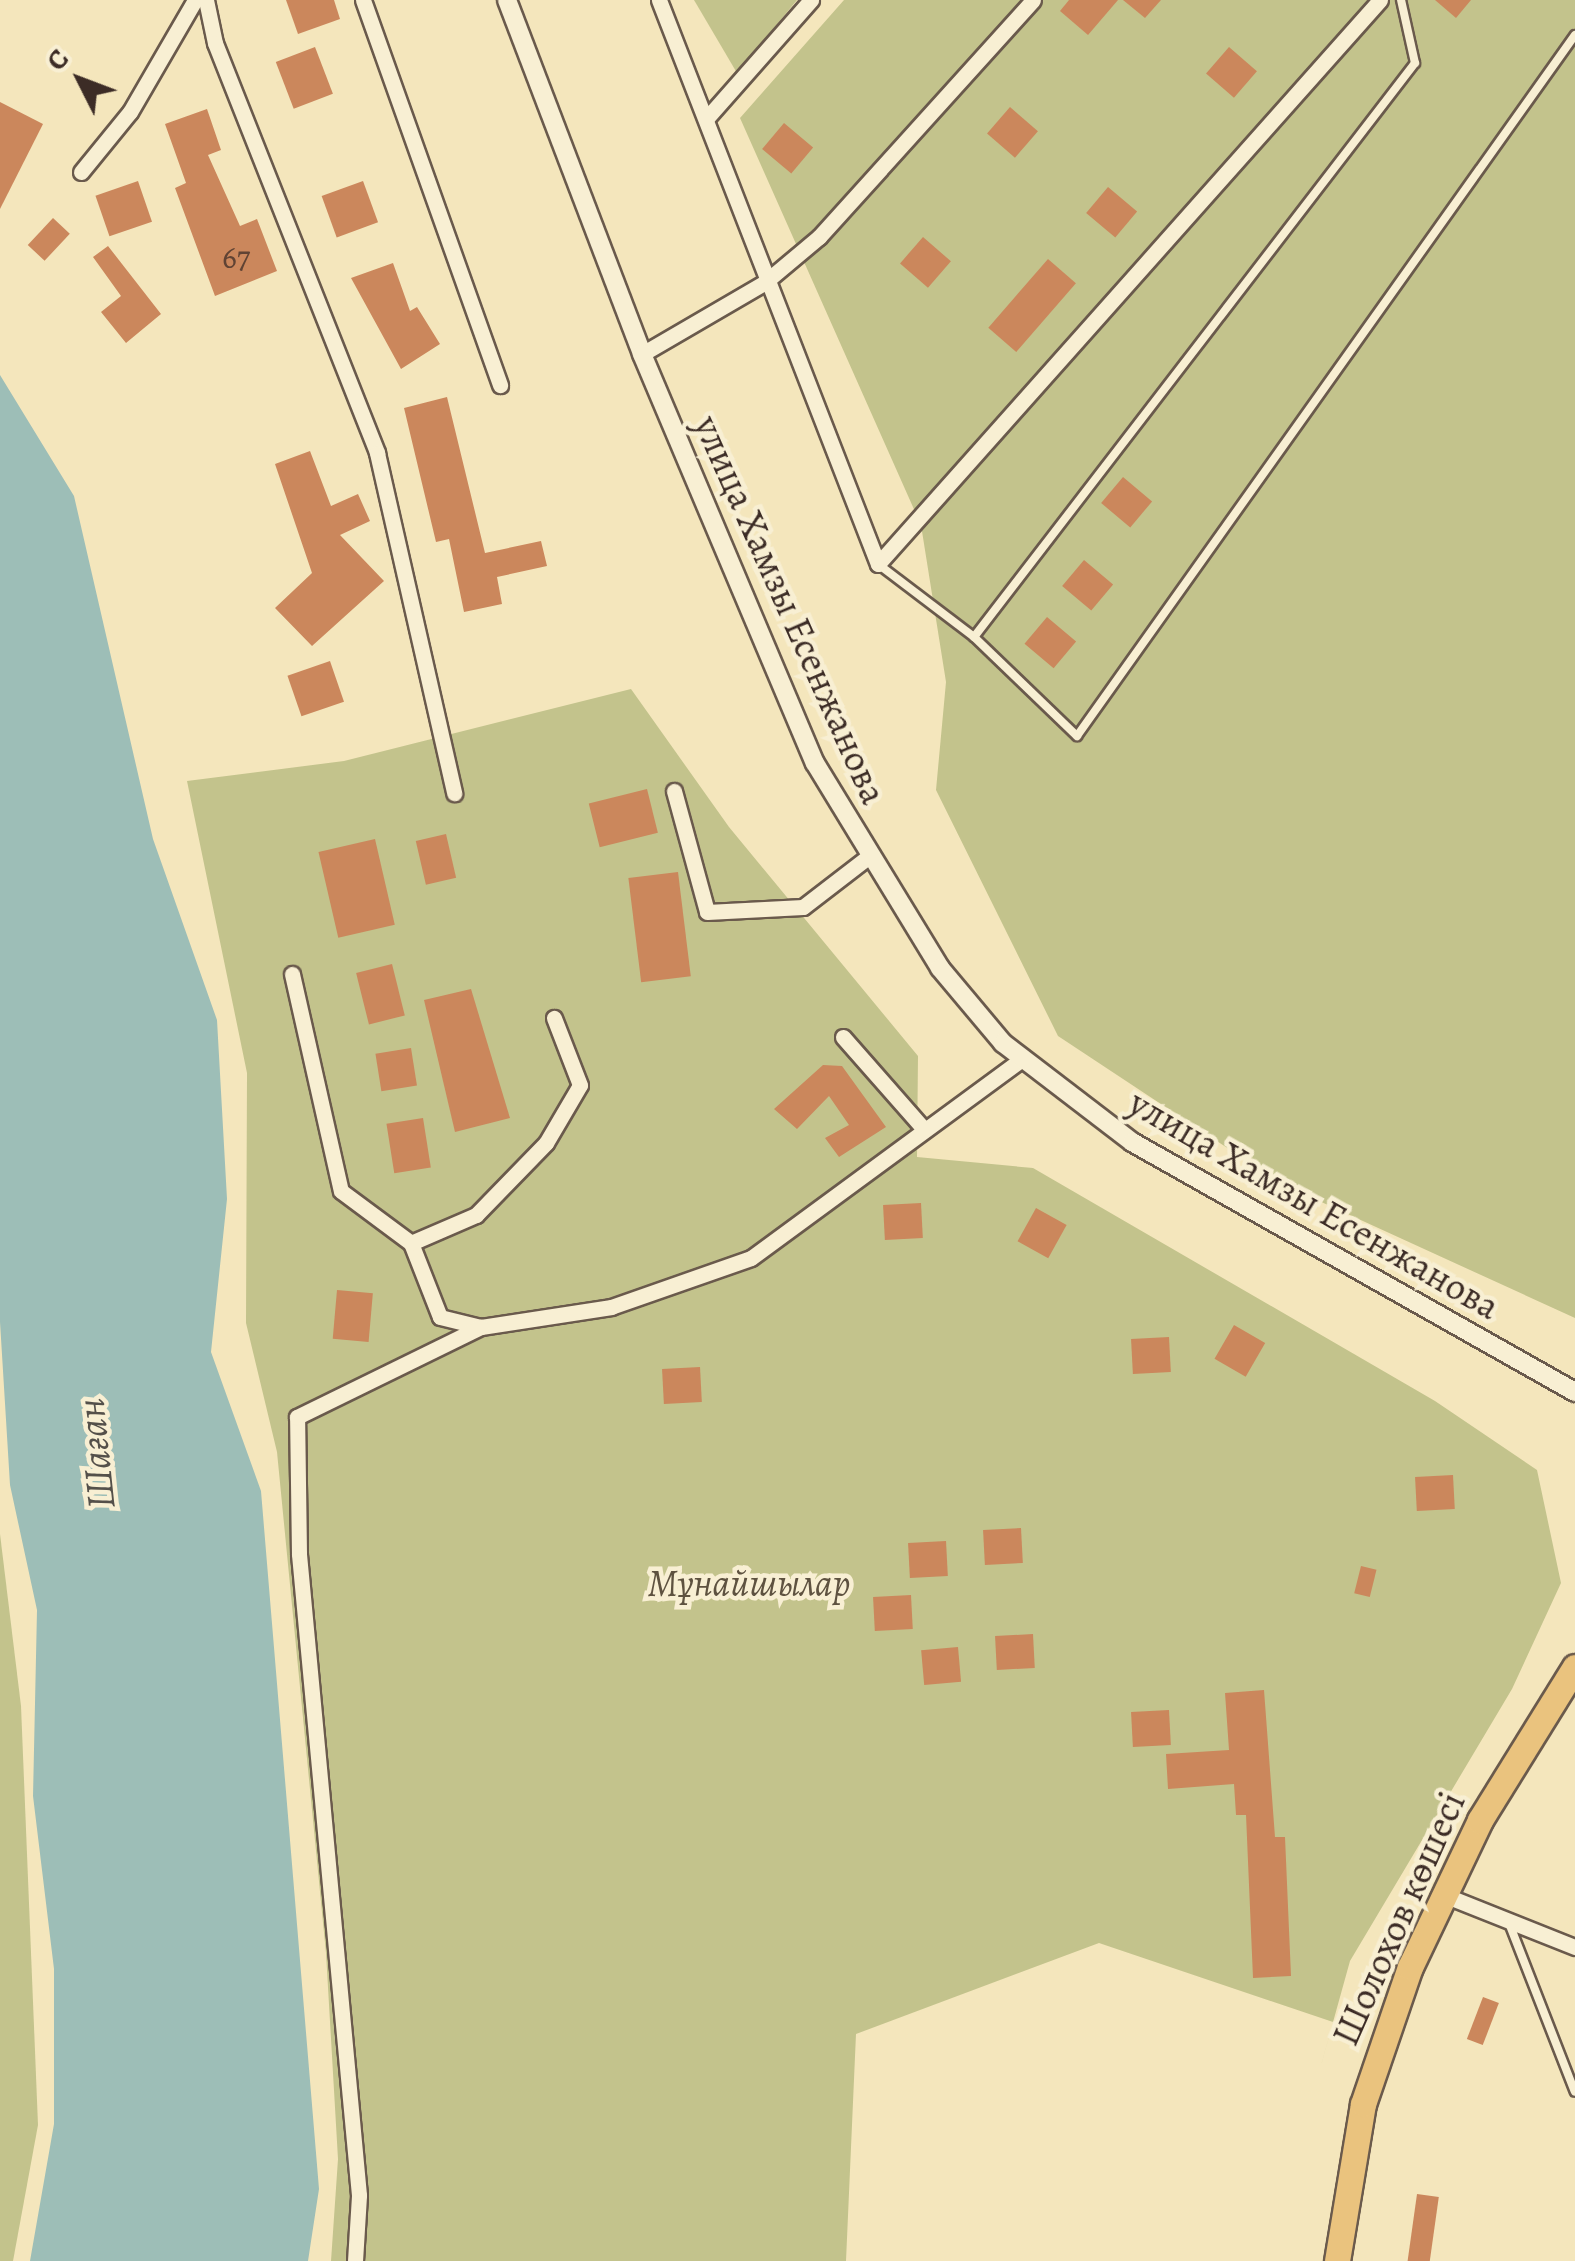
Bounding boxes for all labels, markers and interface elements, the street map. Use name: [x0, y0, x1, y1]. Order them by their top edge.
north arrow: [30, 30, 130, 130]
text: С: [38, 41, 78, 79]
house number: 67: [222, 238, 250, 276]
street label: улица Хамзы Есенжанова: [684, 409, 896, 811]
street label: улица Хамзы Есенжанова: [1121, 1080, 1507, 1330]
water label: Шаған: [66, 1396, 126, 1512]
park label: Мұнайшылар: [648, 1561, 850, 1607]
street label: Шолохов көшесі: [1323, 1785, 1475, 2053]

